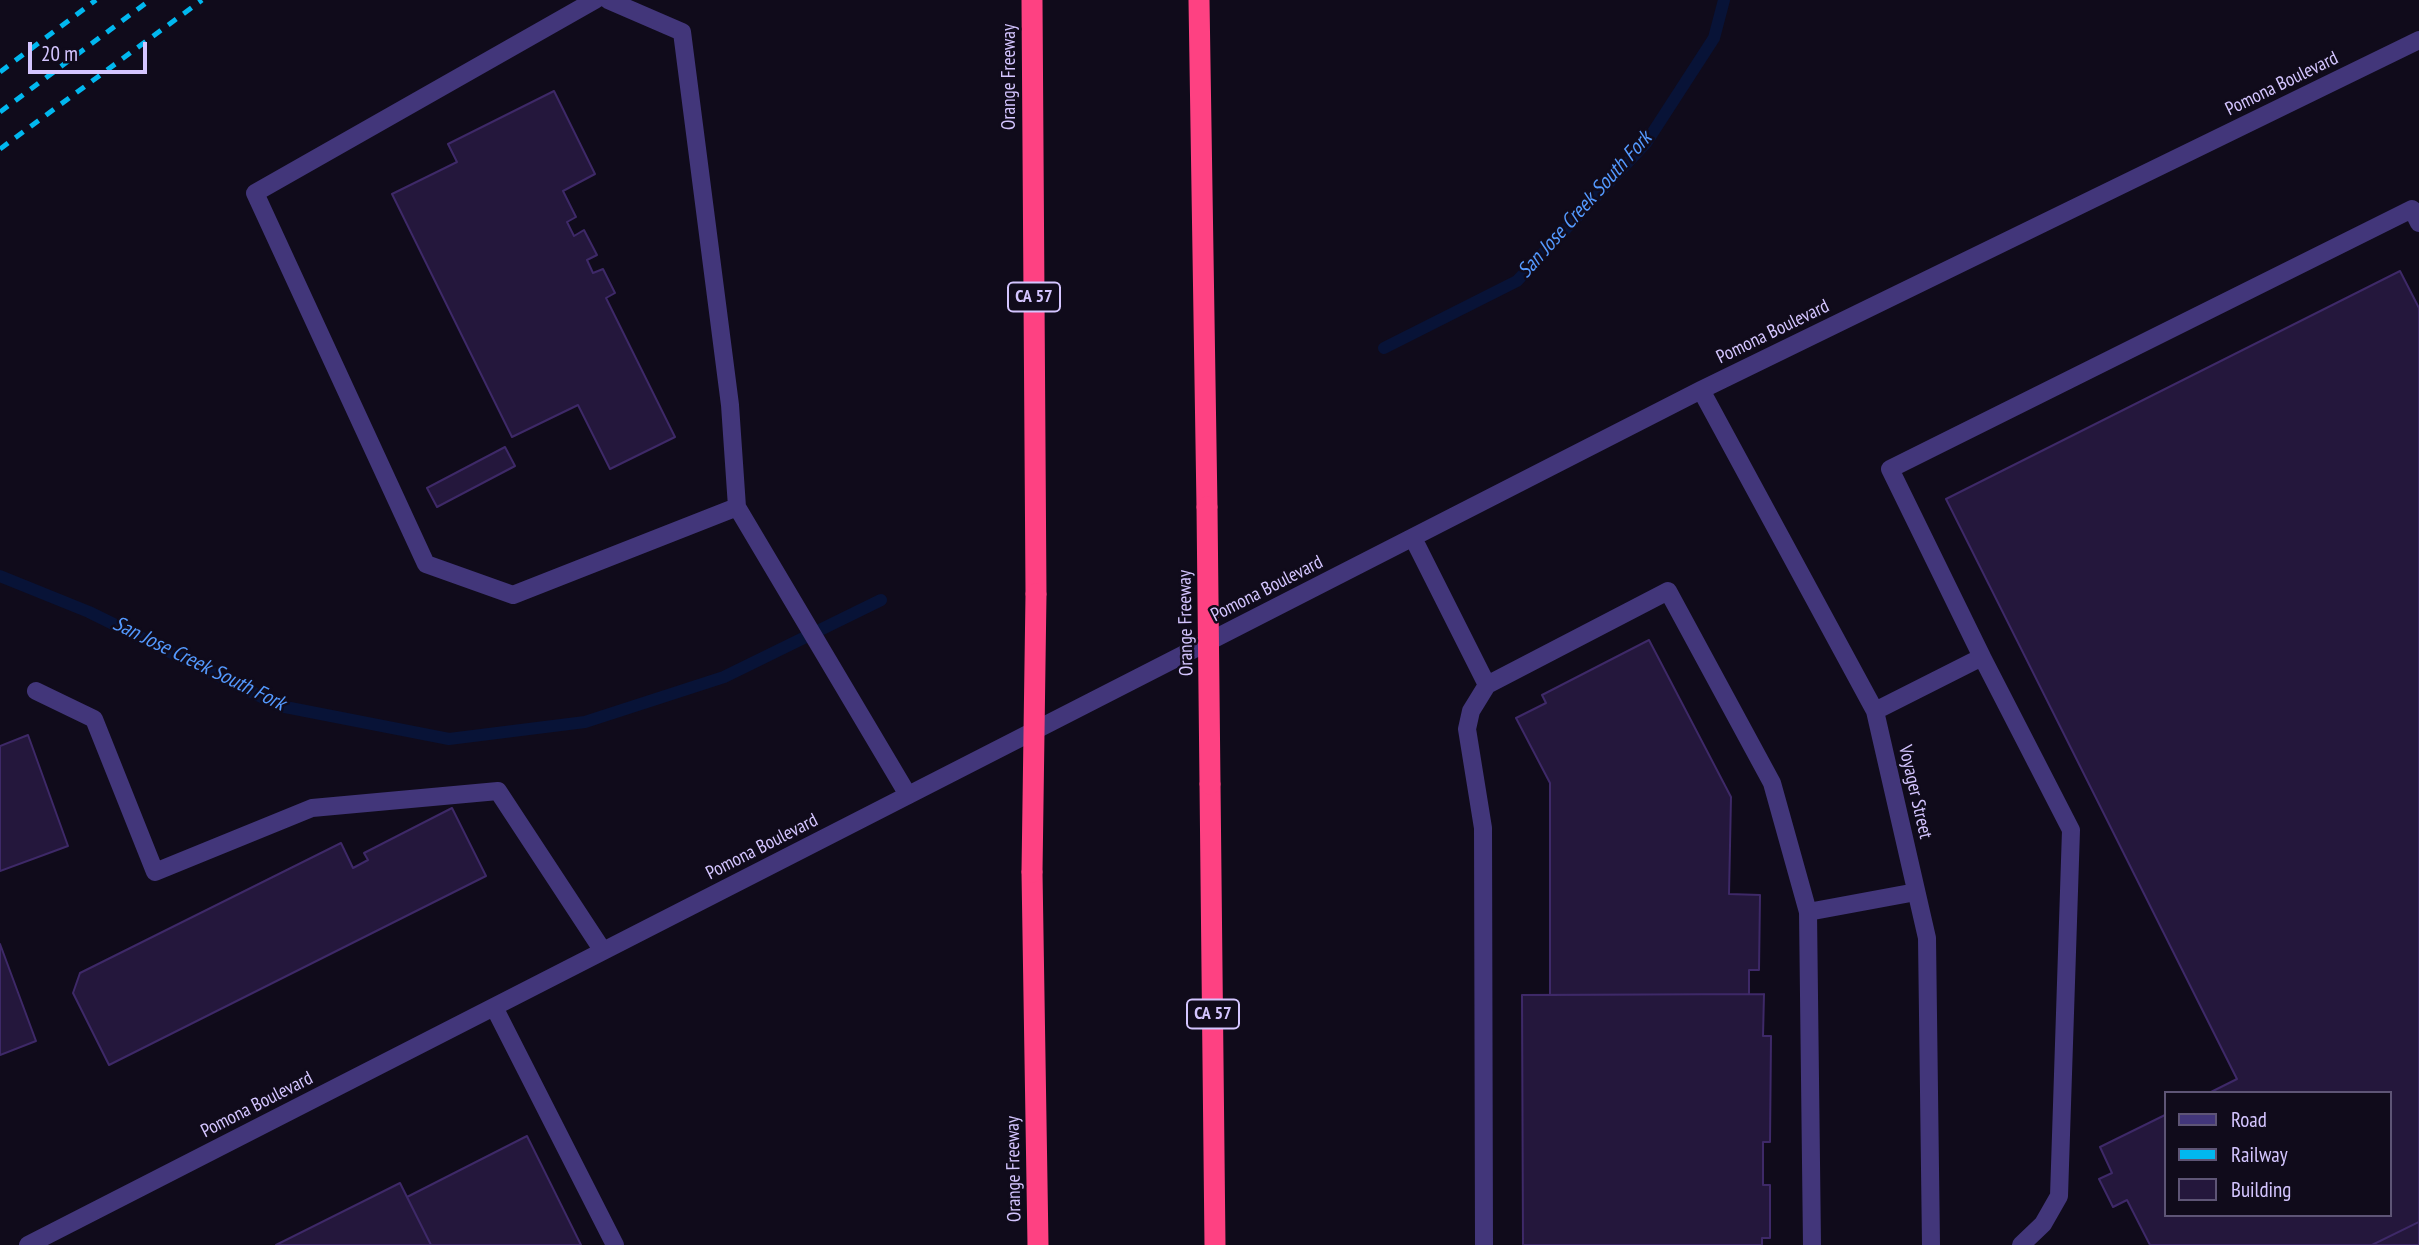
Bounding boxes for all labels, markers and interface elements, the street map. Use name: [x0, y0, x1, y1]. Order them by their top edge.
street label: Orange Freeway: [999, 24, 1021, 130]
scale bar: [32, 28, 150, 72]
text: 20 m: [41, 40, 78, 67]
street label: Pomona Boulevard: [2222, 47, 2342, 121]
water label: San Jose Creek South Fork: [1513, 126, 1657, 284]
road number: CA 57: [1008, 282, 1060, 312]
street label: Pomona Boulevard: [1713, 295, 1833, 369]
street label: Pomona Boulevard: [1207, 551, 1327, 627]
street label: Orange Freeway: [1174, 570, 1198, 676]
water label: San Jose Creek South Fork: [109, 611, 289, 717]
street label: Voyager Street: [1893, 743, 1937, 841]
street label: Pomona Boulevard: [702, 809, 822, 885]
road number: CA 57: [1187, 1000, 1239, 1028]
street label: Pomona Boulevard: [197, 1067, 317, 1143]
legend: [2164, 1091, 2391, 1217]
text: Road: [2231, 1106, 2267, 1133]
street label: Orange Freeway: [1002, 1116, 1026, 1222]
text: Railway: [2231, 1141, 2288, 1168]
text: Building: [2231, 1176, 2291, 1203]

